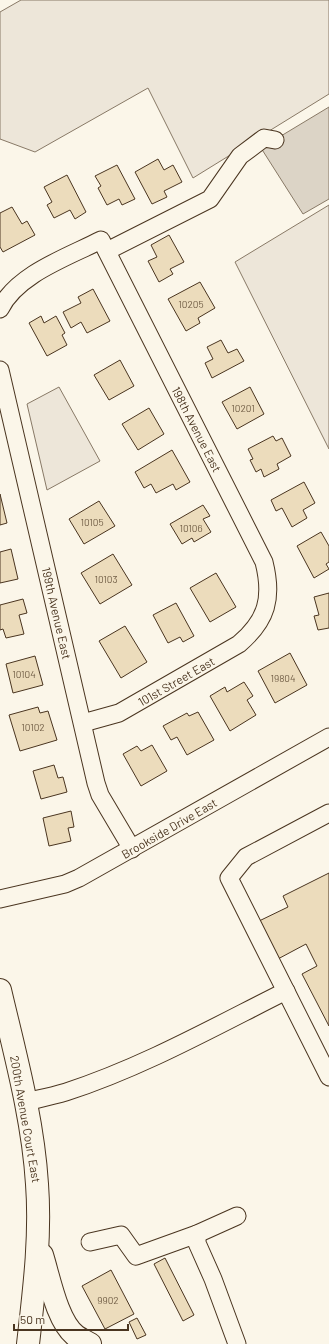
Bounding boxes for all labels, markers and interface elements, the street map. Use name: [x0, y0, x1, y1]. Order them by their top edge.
house number: 10205: [178, 298, 204, 310]
street label: 198th Avenue East: [169, 384, 225, 474]
house number: 10201: [231, 402, 255, 414]
house number: 10105: [80, 516, 104, 528]
house number: 10106: [179, 522, 203, 534]
street label: 199th Avenue East: [40, 566, 74, 660]
house number: 10103: [94, 573, 118, 585]
street label: 101st Street East: [135, 653, 217, 709]
house number: 10104: [12, 668, 36, 680]
house number: 19804: [270, 672, 296, 684]
house number: 10102: [21, 721, 45, 733]
street label: Brookside Drive East: [119, 795, 219, 861]
street label: 200th Avenue Court East: [8, 1054, 44, 1184]
house number: 9902: [97, 1294, 119, 1306]
scale bar: [14, 1306, 128, 1332]
text: 50 m: [20, 1312, 45, 1326]

